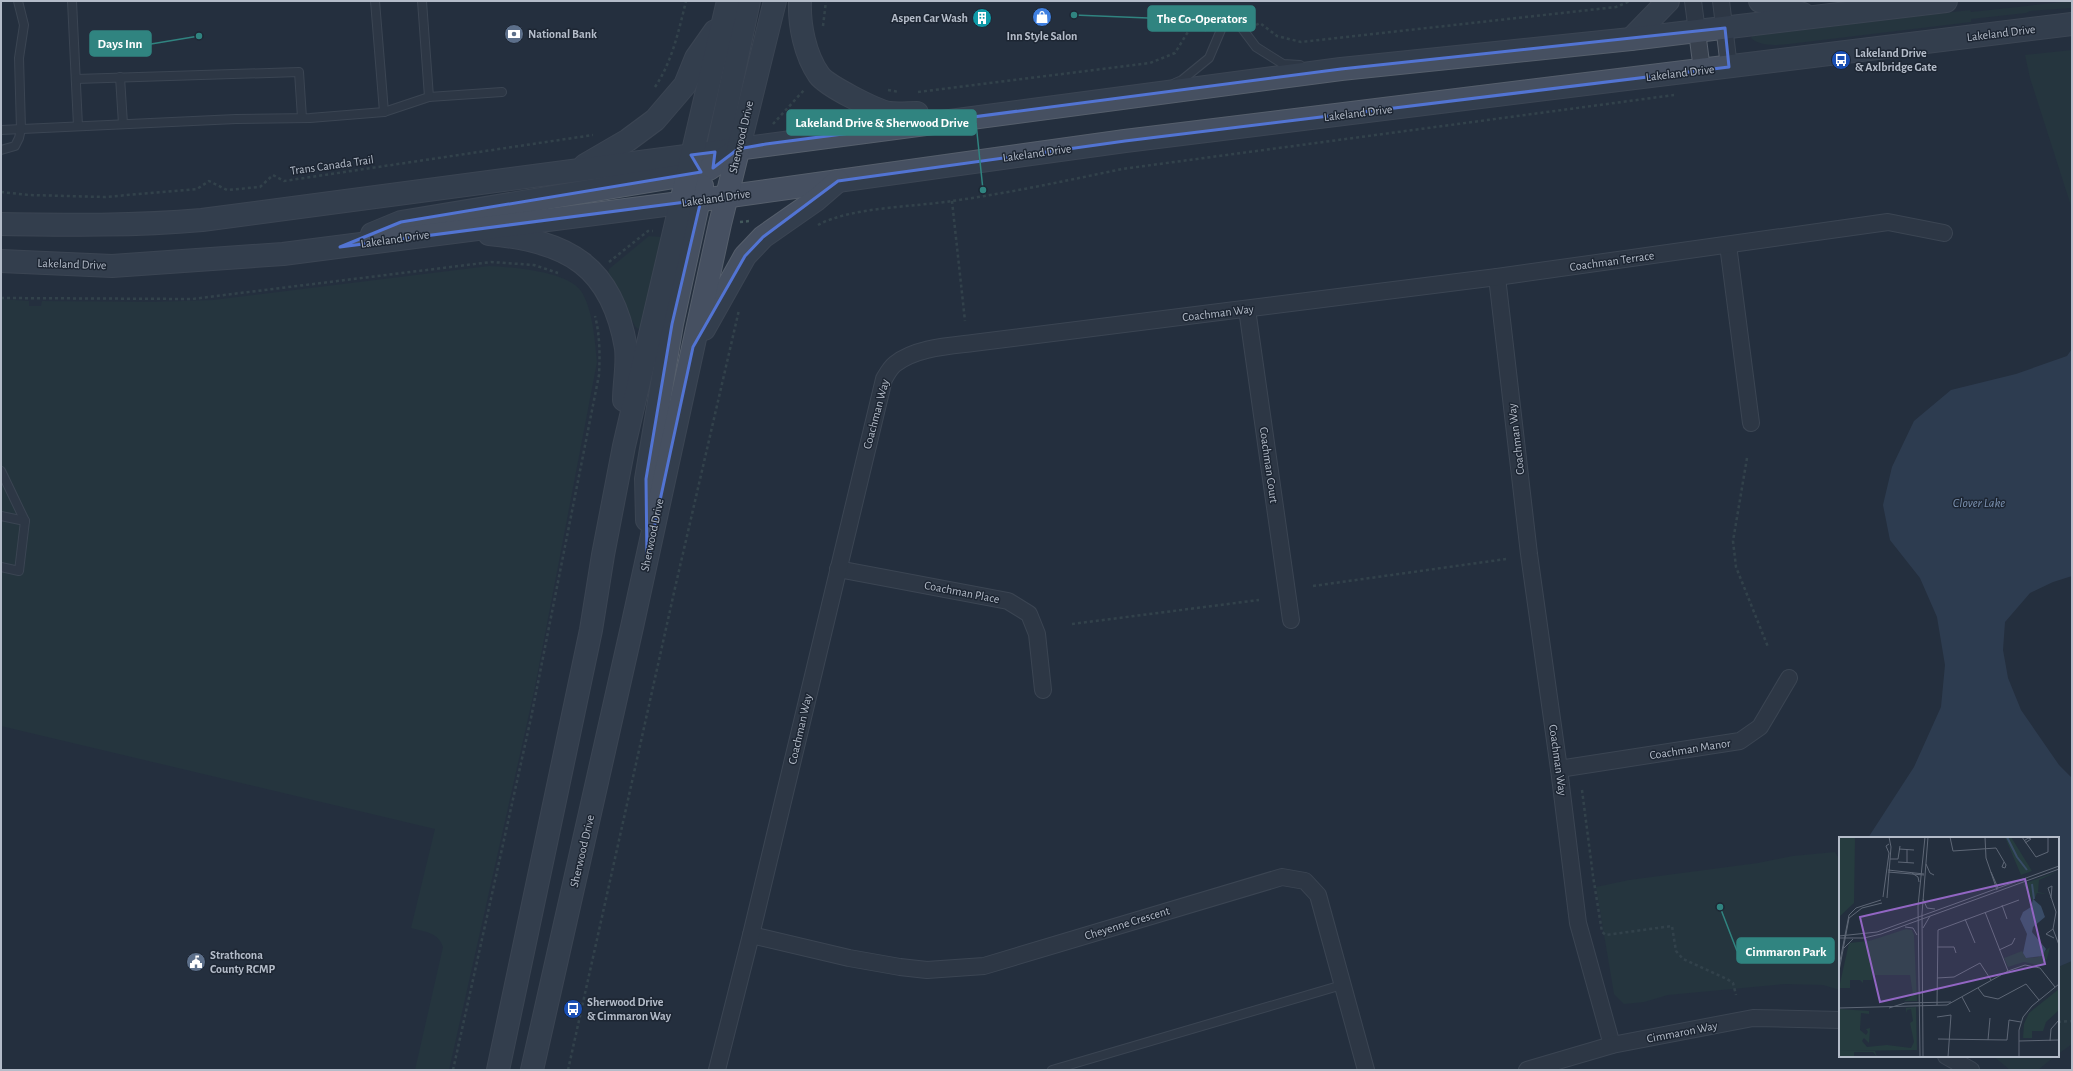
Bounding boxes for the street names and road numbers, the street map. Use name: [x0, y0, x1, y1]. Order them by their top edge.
street label: Lakeland Drive: [1966, 23, 2036, 43]
street label: Lakeland Drive: [1645, 63, 1715, 83]
street label: Sherwood Drive: [727, 99, 755, 175]
street label: Lakeland Drive: [1323, 103, 1393, 123]
street label: Lakeland Drive: [1002, 142, 1072, 164]
street label: Trans Canada Trail: [289, 153, 375, 177]
street label: Lakeland Drive: [681, 187, 751, 209]
street label: Lakeland Drive: [360, 228, 430, 250]
street label: Coachman Terrace: [1569, 249, 1655, 273]
street label: Lakeland Drive: [37, 257, 107, 271]
street label: Coachman Way: [1182, 303, 1255, 324]
street label: Coachman Way: [861, 378, 892, 451]
street label: Coachman Way: [1506, 402, 1527, 475]
street label: Coachman Court: [1258, 426, 1280, 504]
street label: Sherwood Drive: [638, 497, 666, 573]
street label: Coachman Place: [923, 579, 1001, 605]
street label: Coachman Way: [786, 693, 815, 766]
street label: Coachman Way: [1546, 724, 1569, 797]
street label: Coachman Manor: [1649, 737, 1732, 761]
street label: Sherwood Drive: [568, 813, 596, 889]
street label: Cheyenne Crescent: [1083, 904, 1171, 943]
street label: Cimmaron Way: [1645, 1019, 1719, 1046]

